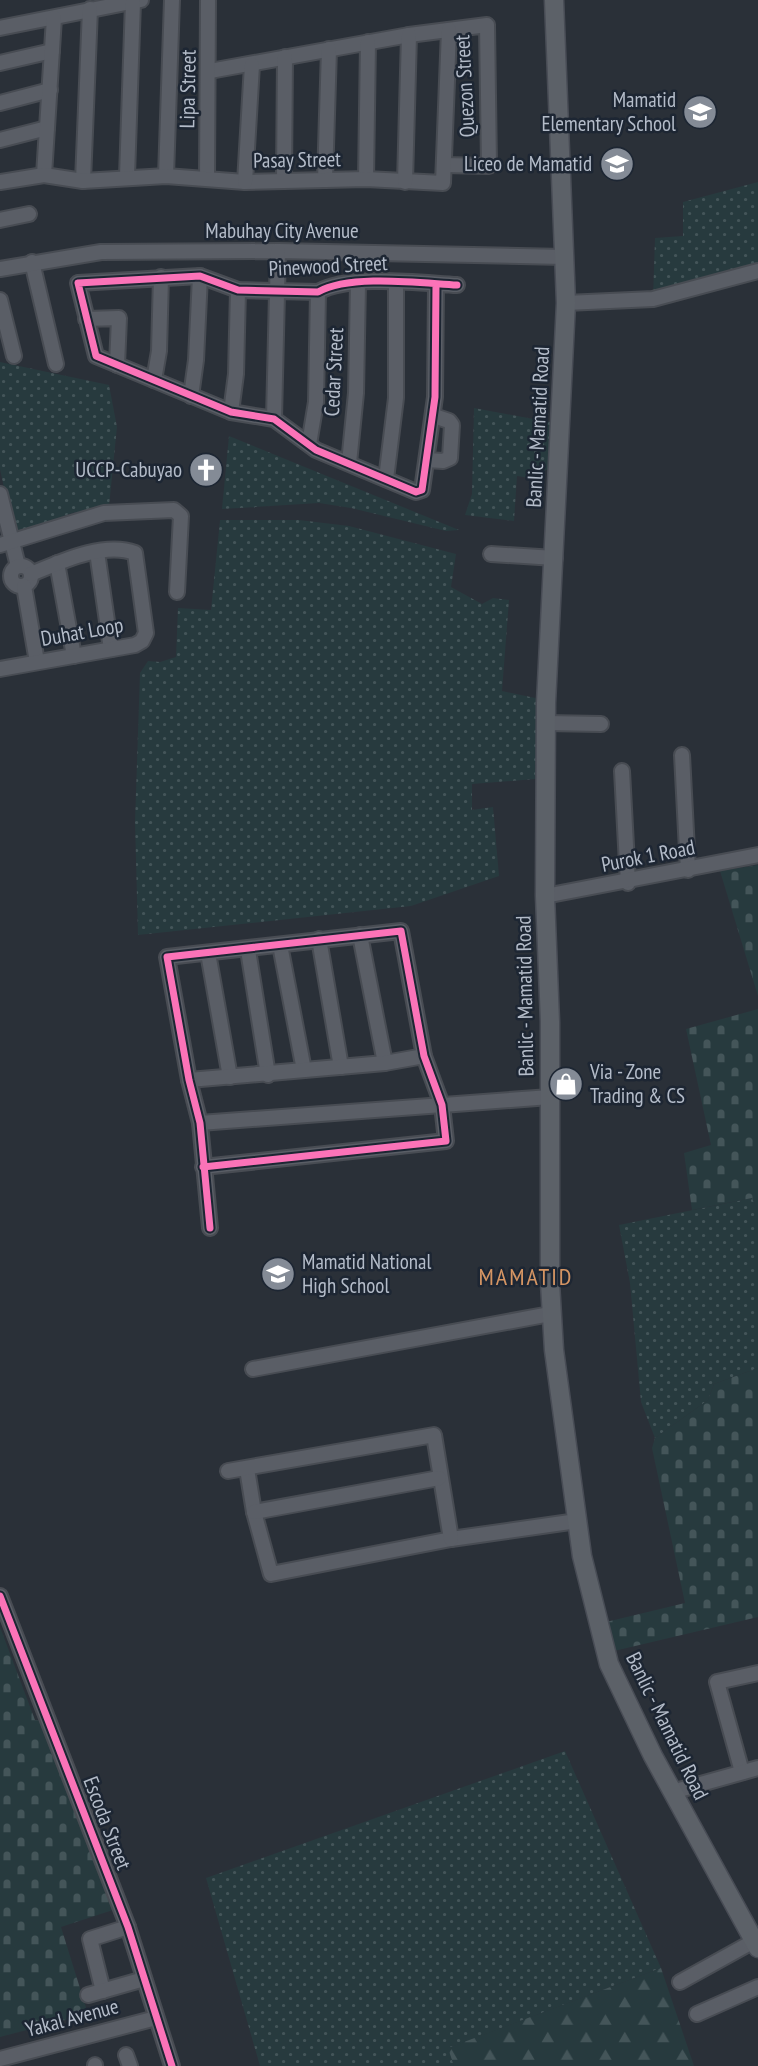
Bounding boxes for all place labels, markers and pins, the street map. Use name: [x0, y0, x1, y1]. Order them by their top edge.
place label: Mamatid Elementary School: [541, 86, 676, 137]
school or university icon: Mamatid Elementary School: [681, 93, 719, 131]
school or university icon: Liceo de Mamatid: [598, 145, 636, 183]
place label: Liceo de Mamatid: [464, 150, 592, 177]
church icon: UCCP-Cabuyao: [187, 451, 225, 489]
place label: UCCP-Cabuyao: [75, 456, 182, 483]
place label: Via - Zone Trading & CS: [589, 1058, 685, 1109]
shop icon: Via - Zone Trading & CS: [547, 1065, 585, 1103]
place label: Mamatid National High School: [302, 1248, 431, 1299]
school or university icon: Mamatid National High School: [259, 1255, 297, 1293]

